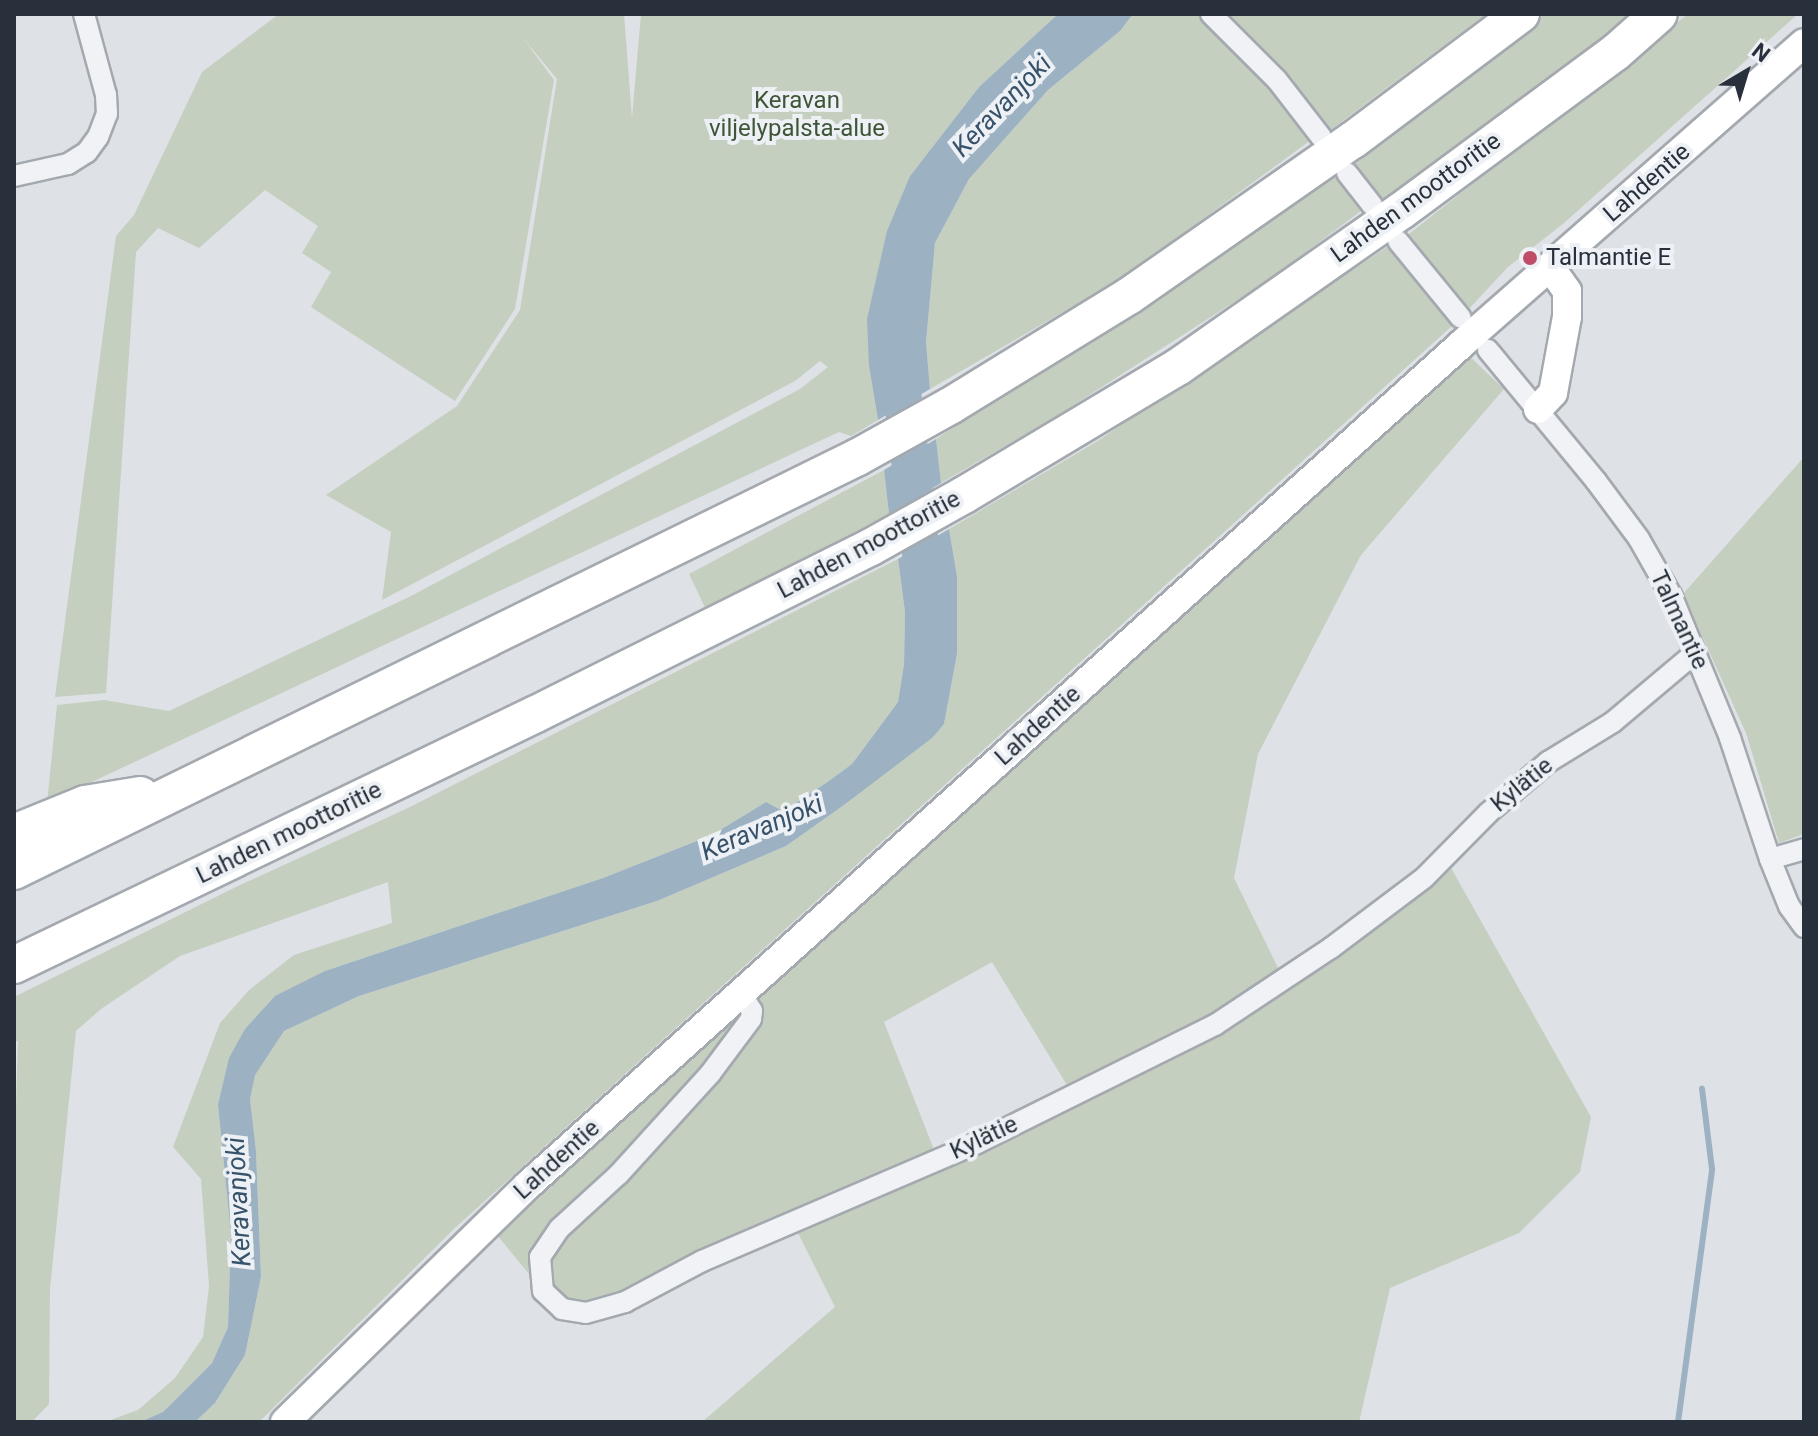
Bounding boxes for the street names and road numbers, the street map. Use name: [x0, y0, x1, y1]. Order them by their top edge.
street label: Lahden moottoritie: [1326, 127, 1506, 269]
street label: Lahdentie: [1598, 138, 1696, 228]
street label: Lahden moottoritie: [773, 485, 965, 605]
street label: Talmantie: [1644, 566, 1714, 674]
street label: Lahdentie: [989, 680, 1087, 772]
street label: Kylätie: [1485, 751, 1559, 819]
street label: Lahden moottoritie: [192, 776, 386, 890]
street label: Kylätie: [946, 1110, 1022, 1166]
street label: Lahdentie: [508, 1114, 606, 1206]

